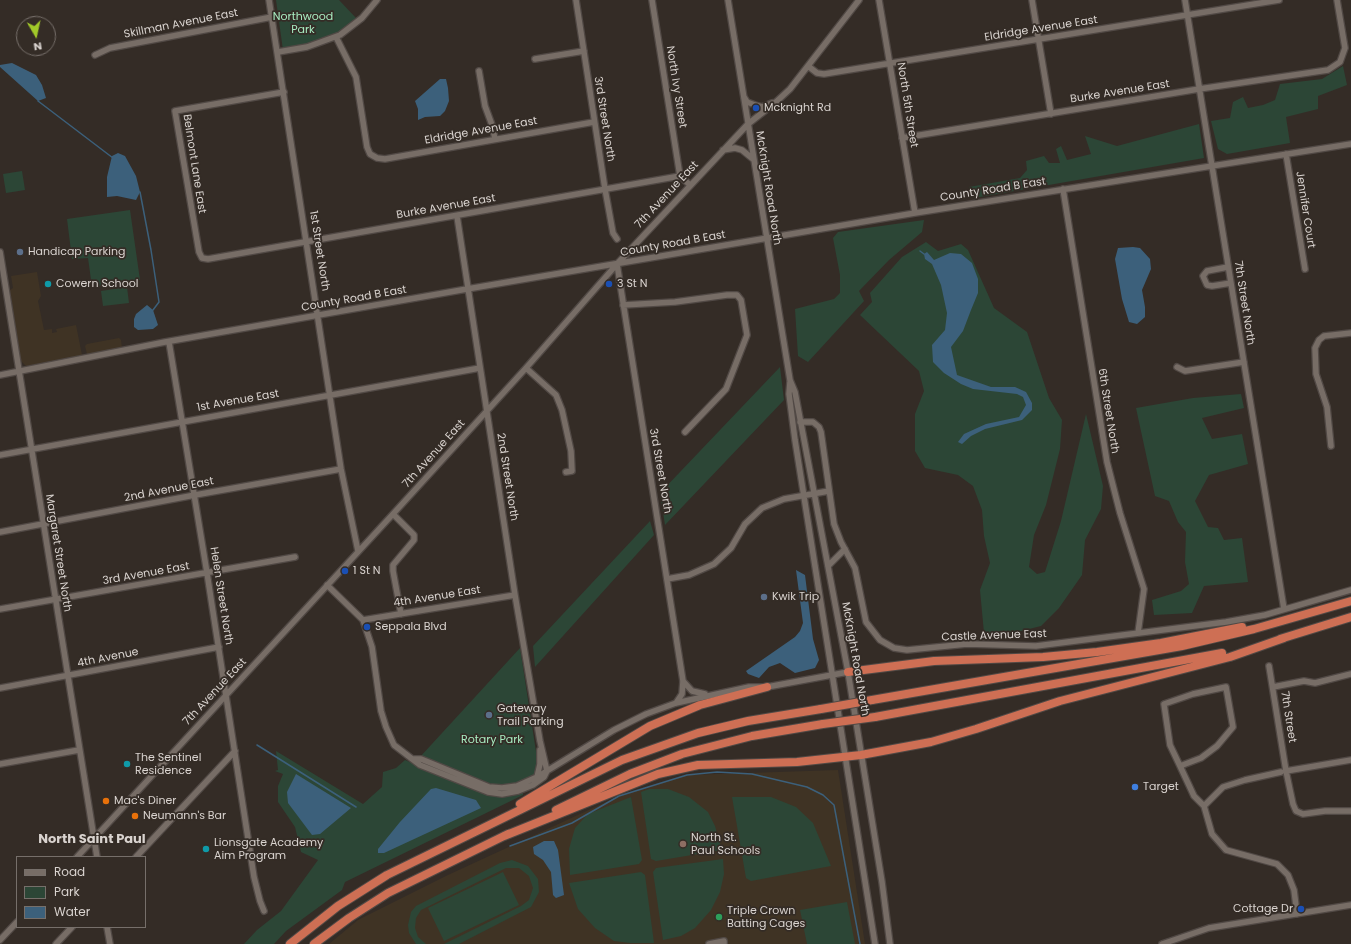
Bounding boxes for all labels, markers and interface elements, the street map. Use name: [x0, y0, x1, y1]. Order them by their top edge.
street label: Skillman Avenue East: [123, 6, 239, 42]
park label: Northwood Park: [273, 10, 333, 36]
street label: Eldridge Avenue East: [984, 14, 1098, 44]
north arrow: [16, 16, 56, 56]
text: N: [32, 38, 43, 55]
street label: North Ivy Street: [663, 45, 689, 129]
street label: North 5th Street: [894, 62, 920, 148]
street label: 3rd Street North: [591, 75, 617, 163]
street label: Burke Avenue East: [1069, 78, 1171, 106]
place label: Mcknight Rd: [764, 101, 831, 115]
marker: Mcknight Rd: [751, 103, 761, 113]
street label: Belmont Lane East: [180, 113, 208, 215]
street label: Eldridge Avenue East: [424, 115, 538, 147]
street label: McKnight Road North: [752, 130, 784, 246]
street label: 7th Avenue East: [632, 159, 702, 231]
street label: Jennifer Court: [1292, 171, 1318, 249]
street label: County Road B East: [939, 175, 1047, 205]
street label: Burke Avenue East: [395, 192, 497, 222]
street label: 1st Street North: [306, 210, 332, 292]
street label: County Road B East: [619, 228, 727, 260]
place label: Handicap Parking: [28, 245, 125, 259]
marker: Handicap Parking: [15, 247, 25, 257]
street label: 7th Street North: [1231, 260, 1257, 346]
place label: Cowern School: [56, 277, 138, 291]
place label: 3 St N: [617, 277, 648, 291]
marker: Cowern School: [43, 279, 53, 289]
marker: 3 St N: [604, 279, 614, 289]
street label: County Road B East: [300, 283, 408, 315]
street label: 6th Street North: [1095, 367, 1121, 455]
street label: 1st Avenue East: [196, 387, 280, 415]
street label: 7th Avenue East: [400, 417, 468, 491]
street label: 3rd Street North: [646, 427, 674, 515]
street label: 2nd Street North: [494, 432, 520, 522]
street label: 2nd Avenue East: [123, 475, 215, 505]
street label: Margaret Street North: [42, 493, 74, 613]
street label: Helen Street North: [207, 546, 235, 646]
street label: 3rd Avenue East: [102, 560, 190, 588]
place label: 1 St N: [353, 564, 381, 578]
marker: 1 St N: [340, 566, 350, 576]
street label: 4th Avenue East: [393, 584, 481, 610]
place label: Kwik Trip: [772, 590, 819, 604]
marker: Kwik Trip: [759, 592, 769, 602]
street label: McKnight Road North: [838, 601, 872, 717]
place label: Seppala Blvd: [375, 620, 447, 634]
marker: Seppala Blvd: [362, 622, 372, 632]
street label: Castle Avenue East: [941, 628, 1047, 644]
street label: 4th Avenue: [76, 646, 140, 670]
street label: 7th Avenue East: [180, 656, 250, 728]
street label: 7th Street: [1277, 690, 1299, 744]
place label: Gateway Trail Parking: [497, 702, 564, 728]
marker: Gateway Trail Parking: [484, 710, 494, 720]
park label: Rotary Park: [461, 733, 523, 747]
place label: The Sentinel Residence: [135, 751, 201, 777]
marker: The Sentinel Residence: [122, 759, 132, 769]
place label: Target: [1143, 780, 1179, 794]
marker: Target: [1130, 782, 1140, 792]
place label: Mac's Diner: [114, 794, 176, 808]
marker: Mac's Diner: [101, 796, 111, 806]
place label: Neumann's Bar: [143, 809, 226, 823]
marker: Neumann's Bar: [130, 811, 140, 821]
place label: North St. Paul Schools: [691, 831, 760, 857]
district label: North Saint Paul: [38, 832, 146, 848]
place label: Lionsgate Academy Aim Program: [214, 836, 323, 862]
marker: North St. Paul Schools: [678, 839, 688, 849]
marker: Lionsgate Academy Aim Program: [201, 844, 211, 854]
legend: [16, 856, 146, 928]
text: Road: [54, 863, 85, 880]
text: Park: [54, 883, 80, 900]
place label: Cottage Dr: [1233, 902, 1293, 916]
text: Water: [54, 903, 90, 920]
place label: Triple Crown Batting Cages: [727, 904, 805, 930]
marker: Cottage Dr: [1296, 904, 1306, 914]
marker: Triple Crown Batting Cages: [714, 912, 724, 922]

